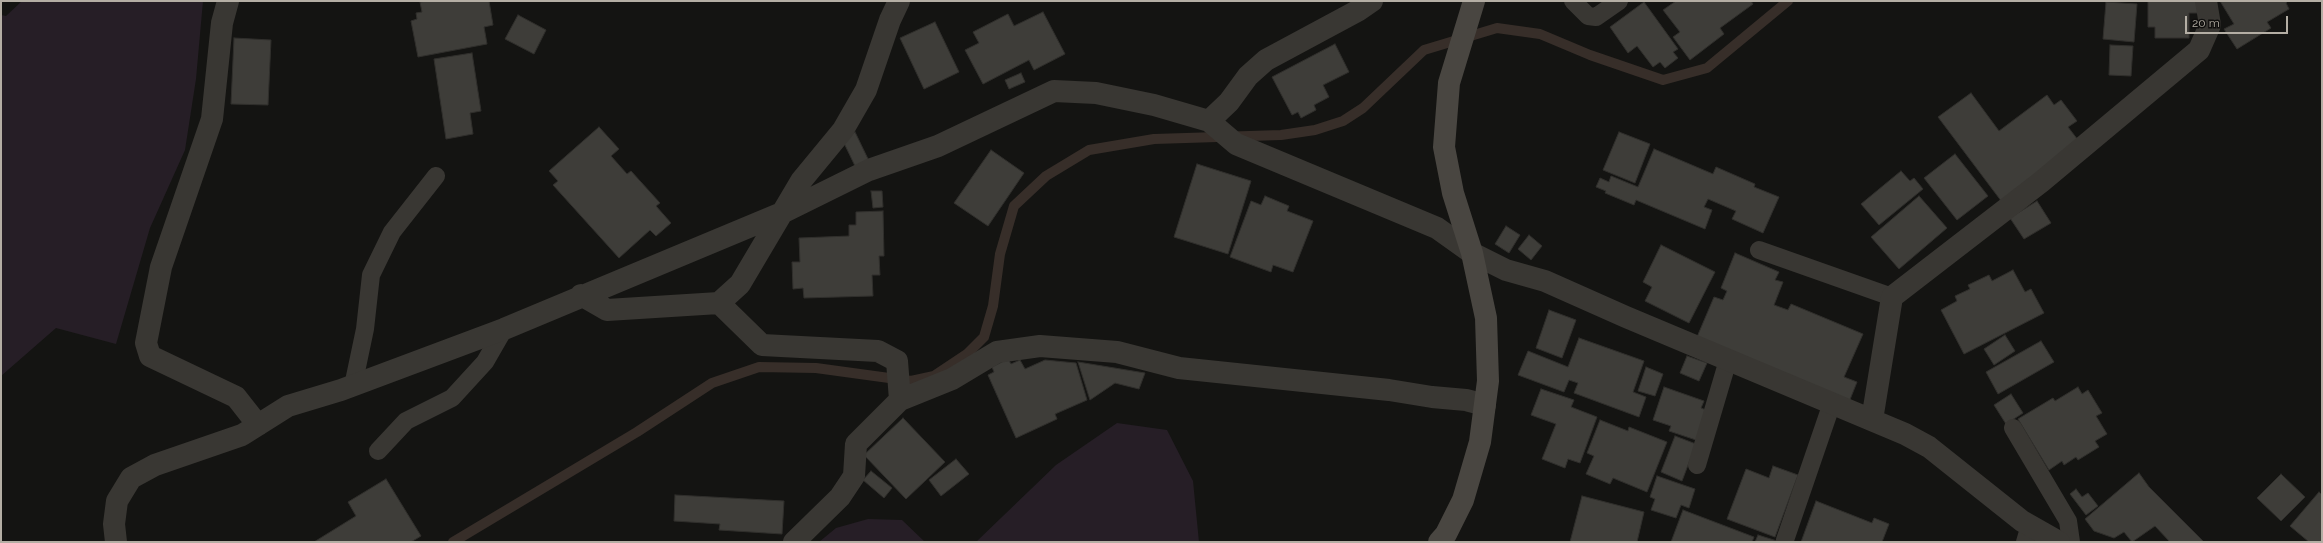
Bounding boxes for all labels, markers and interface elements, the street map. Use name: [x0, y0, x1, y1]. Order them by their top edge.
scale bar: [2187, 8, 2290, 34]
text: 20 m: [2192, 16, 2220, 30]

